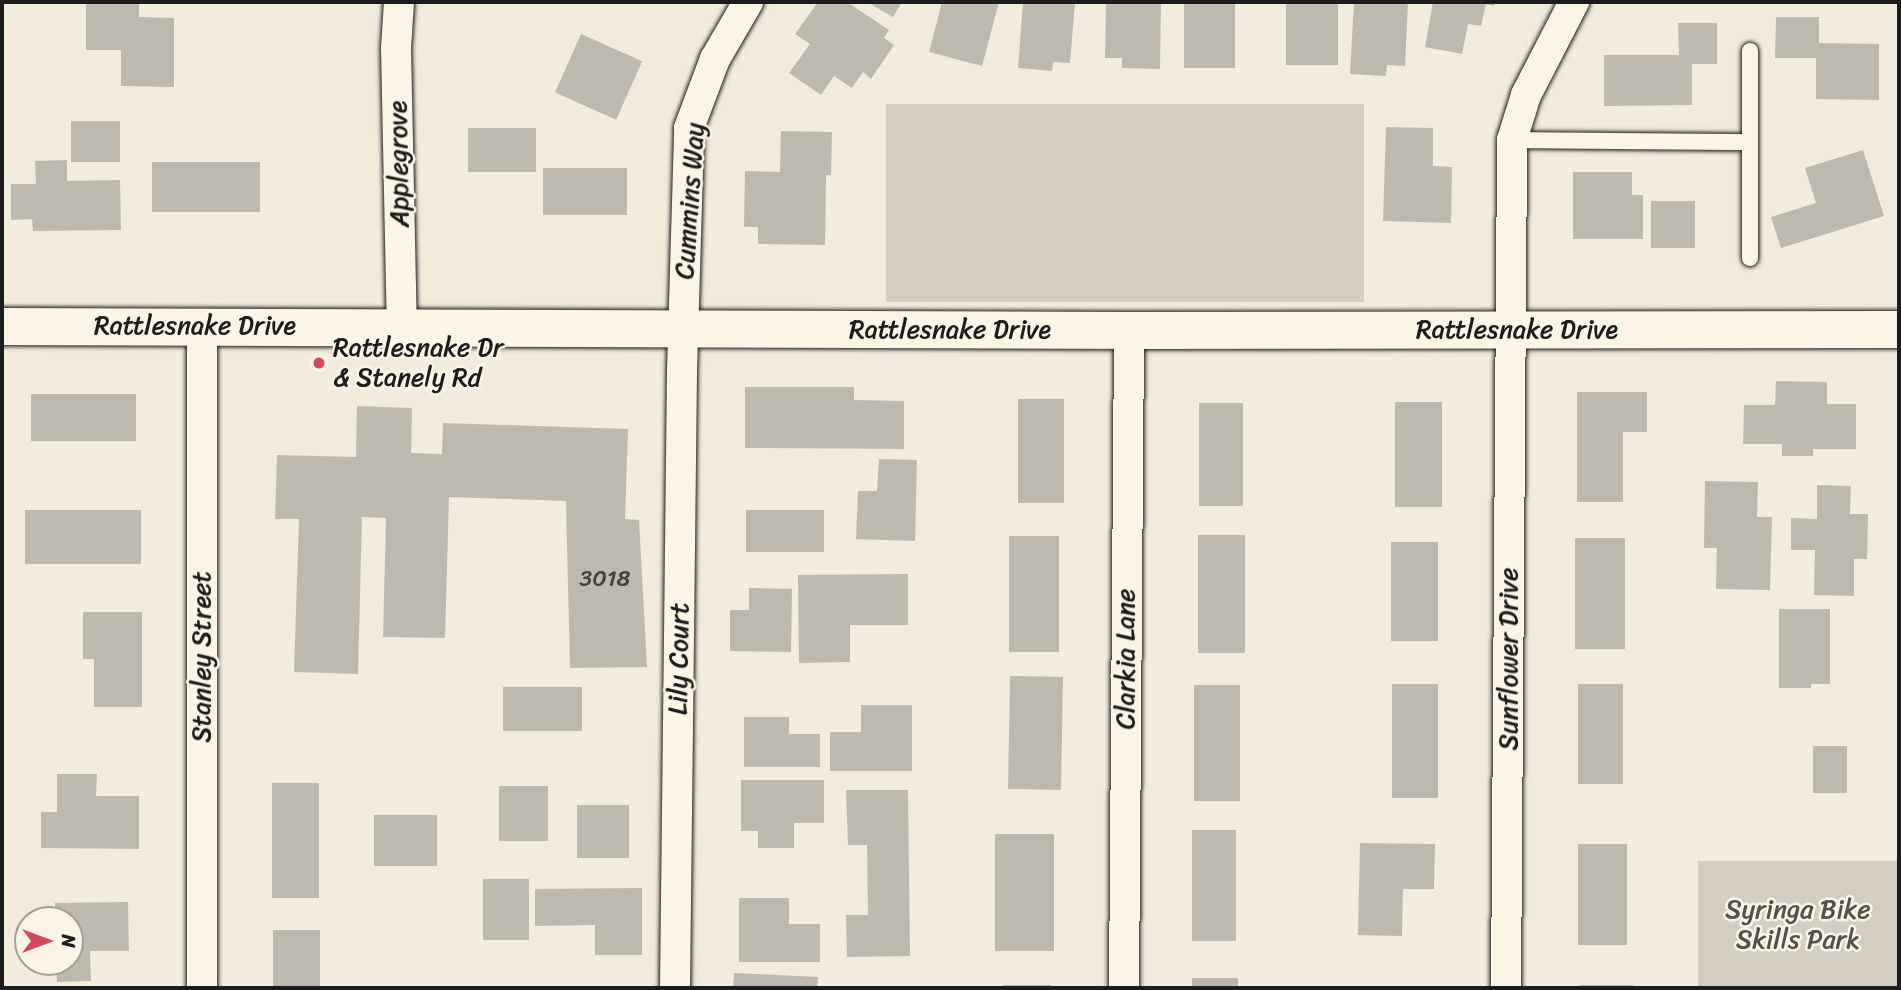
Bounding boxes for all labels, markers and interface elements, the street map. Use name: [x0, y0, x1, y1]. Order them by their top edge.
street label: Applegrove: [382, 100, 416, 228]
street label: Cummins Way: [669, 122, 711, 280]
street label: Rattlesnake Drive: [94, 310, 296, 342]
street label: Rattlesnake Drive: [849, 314, 1051, 346]
street label: Rattlesnake Drive: [1416, 314, 1618, 346]
place label: Rattlesnake Dr & Stanely Rd: [333, 332, 503, 394]
marker: Rattlesnake Dr & Stanely Rd: [311, 355, 327, 371]
house number: 3018: [580, 565, 630, 593]
street label: Sunflower Drive: [1493, 568, 1525, 750]
street label: Stanley Street: [186, 571, 218, 743]
street label: Clarkia Lane: [1110, 589, 1142, 729]
street label: Lily Court: [662, 603, 696, 715]
park label: Syringa Bike Skills Park: [1725, 894, 1871, 956]
north arrow: [14, 906, 84, 976]
text: N: [52, 934, 85, 948]

